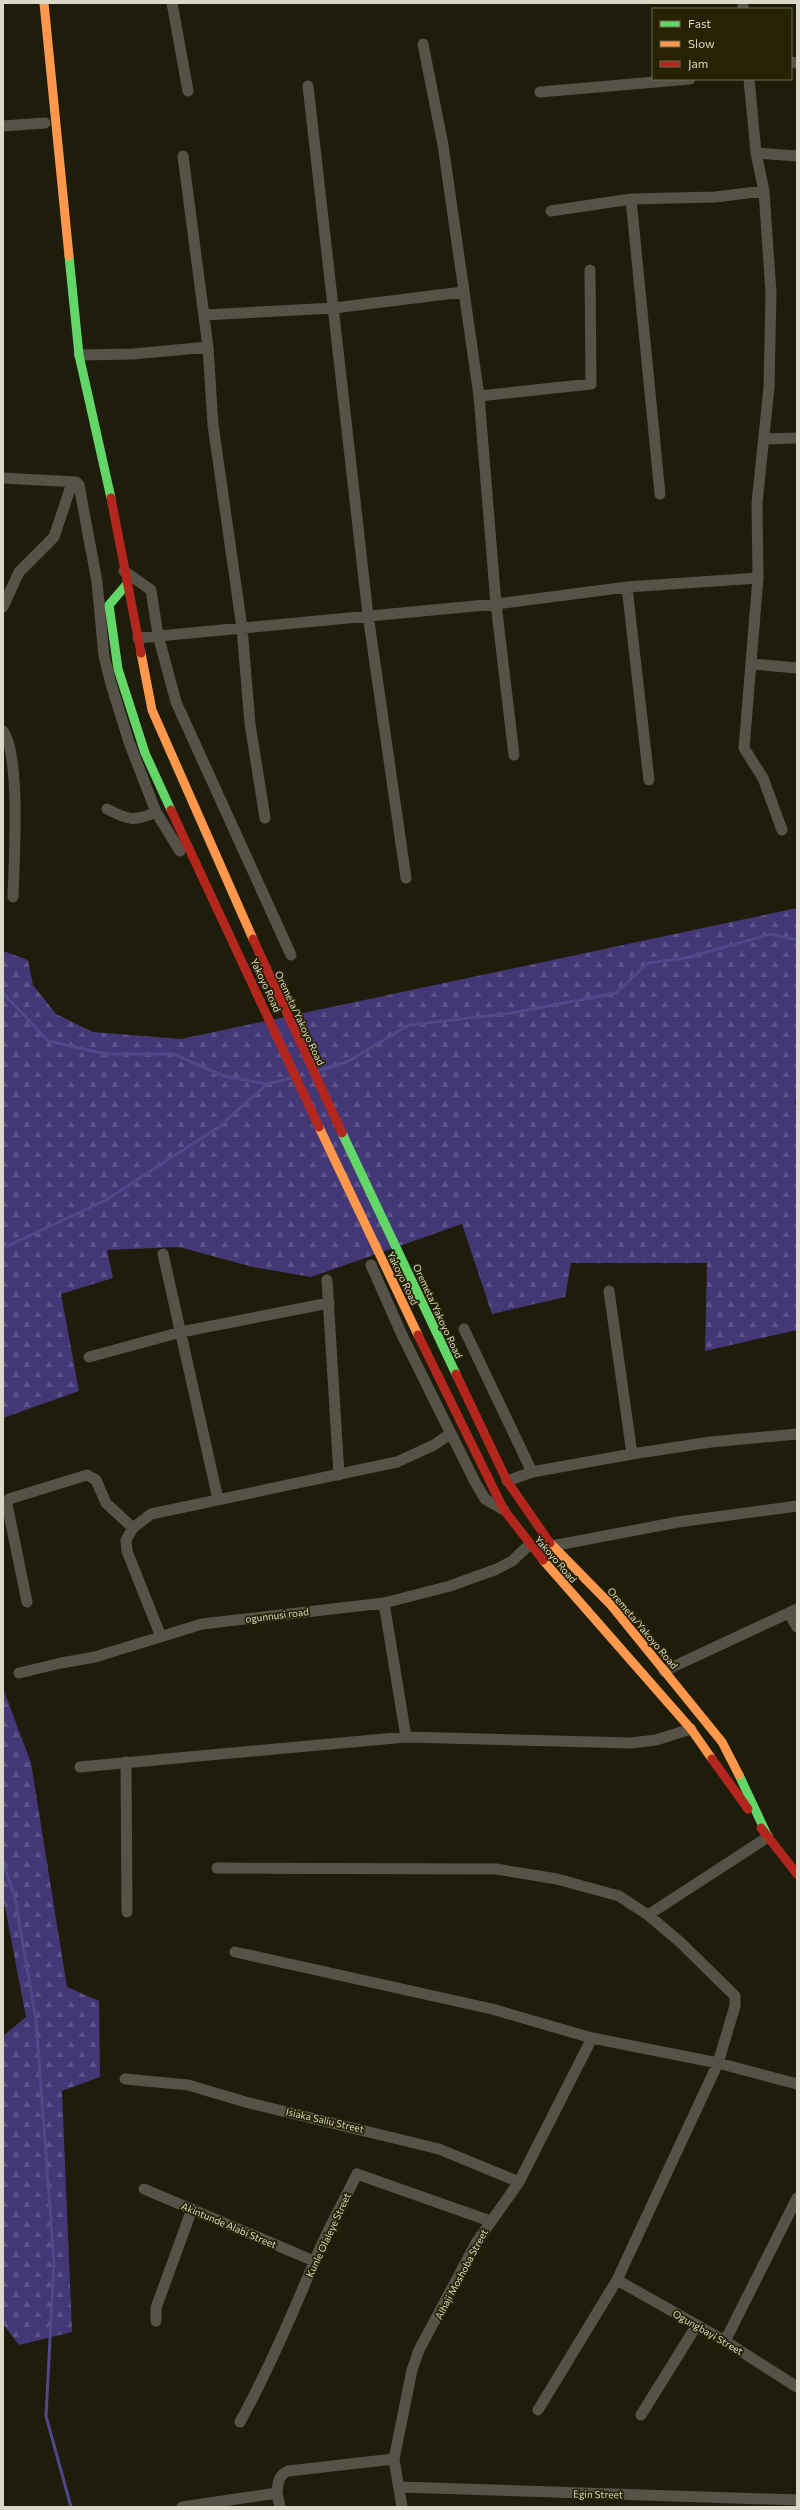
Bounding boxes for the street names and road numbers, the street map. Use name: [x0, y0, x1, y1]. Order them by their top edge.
street label: Yakoyo Road: [248, 956, 284, 1014]
street label: Oremeta/Yakoyo Road: [273, 969, 327, 1067]
street label: Yakoyo Road: [385, 1249, 421, 1307]
street label: Oremeta/Yakoyo Road: [411, 1262, 465, 1360]
street label: Yakoyo Road: [532, 1533, 580, 1585]
street label: Oremeta/Yakoyo Road: [605, 1585, 681, 1671]
street label: ogunnusi road: [245, 1605, 310, 1625]
street label: Isiaka Saliu Street: [285, 2105, 365, 2135]
street label: Kunle Olaleye Street: [303, 2191, 353, 2279]
street label: Akintunde Alabi Street: [180, 2199, 278, 2251]
street label: Alhaji Moshoba Street: [432, 2227, 490, 2321]
street label: Ogungbayi Street: [671, 2307, 745, 2357]
street label: Egin Street: [573, 2488, 623, 2500]

